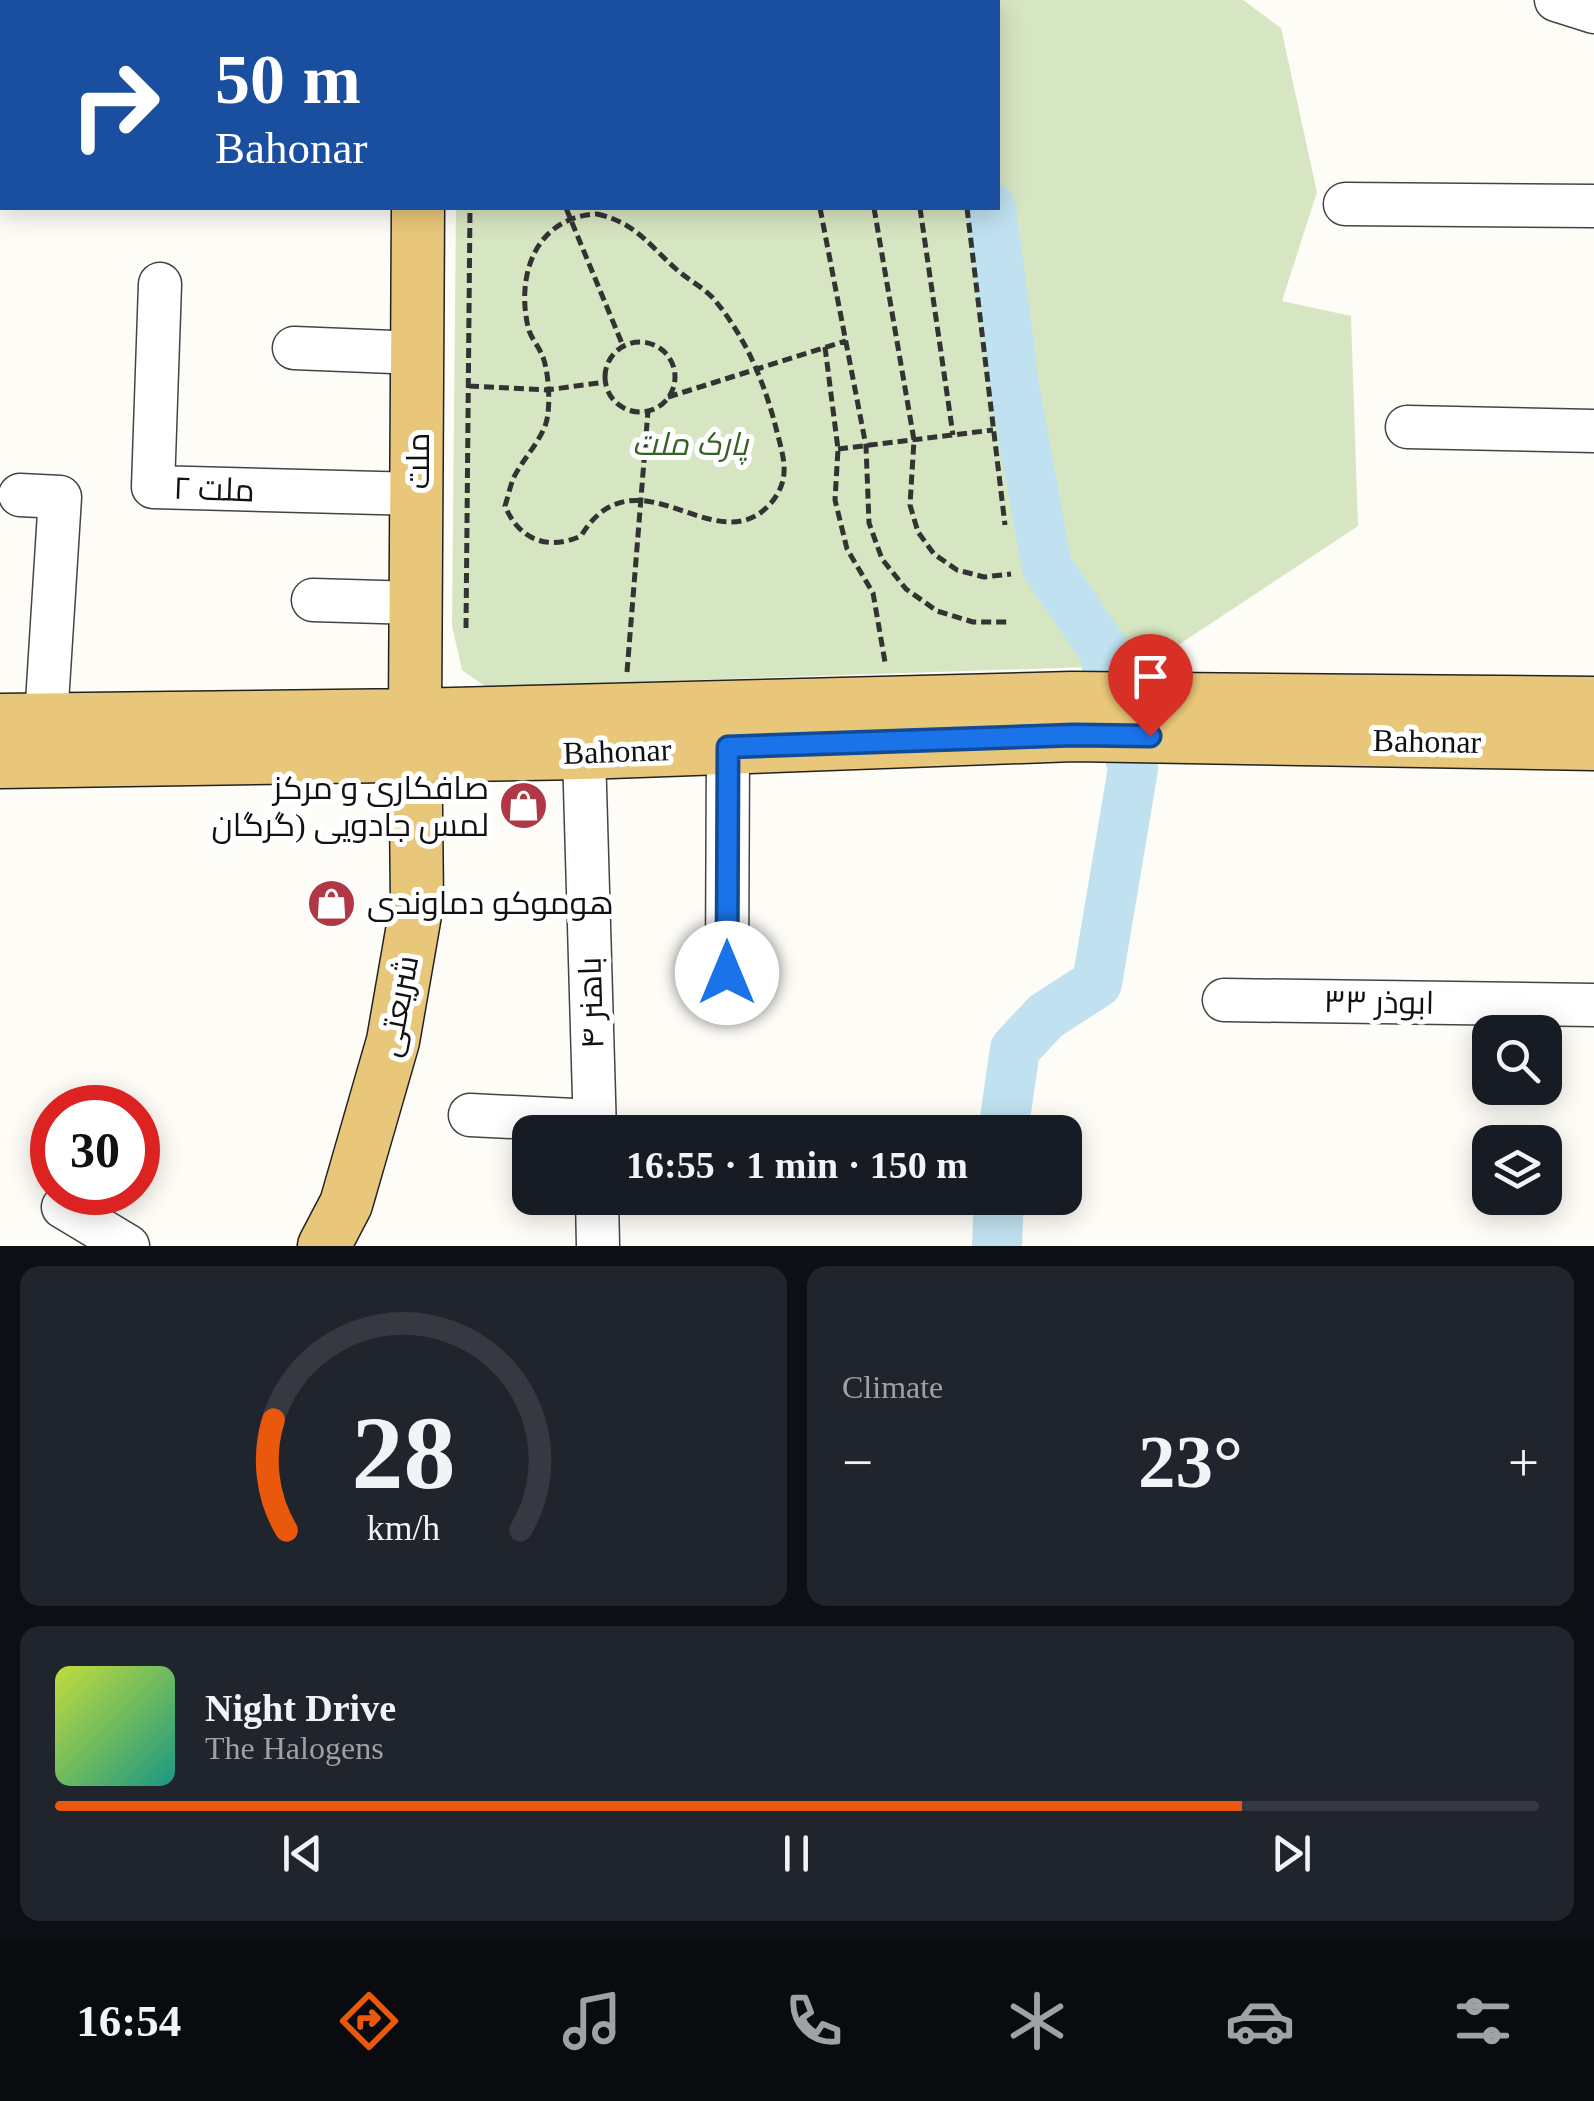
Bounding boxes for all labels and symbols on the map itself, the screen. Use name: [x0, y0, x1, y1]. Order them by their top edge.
park label: پارک ملت: [632, 426, 749, 465]
street label: ملت: [400, 433, 436, 489]
street label: ۲ ملت: [173, 470, 255, 508]
pin: [1108, 634, 1193, 737]
street label: Bahonar: [1372, 722, 1482, 760]
street label: Bahonar: [562, 731, 672, 771]
place label: صافکاری و مرکز لمس جادویی (گرگان: [212, 770, 489, 844]
shop icon: صافکاری و مرکز لمس جادویی (گرگان: [498, 780, 550, 832]
shop icon: هوموکو دماوندی: [306, 877, 358, 929]
place label: هوموکو دماوندی: [367, 885, 614, 922]
position arrow: [675, 921, 779, 1025]
street label: شریعتی: [371, 952, 426, 1060]
street label: ۴ باهنر: [571, 957, 611, 1049]
street label: ابوذر ۳۳: [1323, 983, 1435, 1021]
speed limit sign: 30: [30, 1085, 160, 1215]

